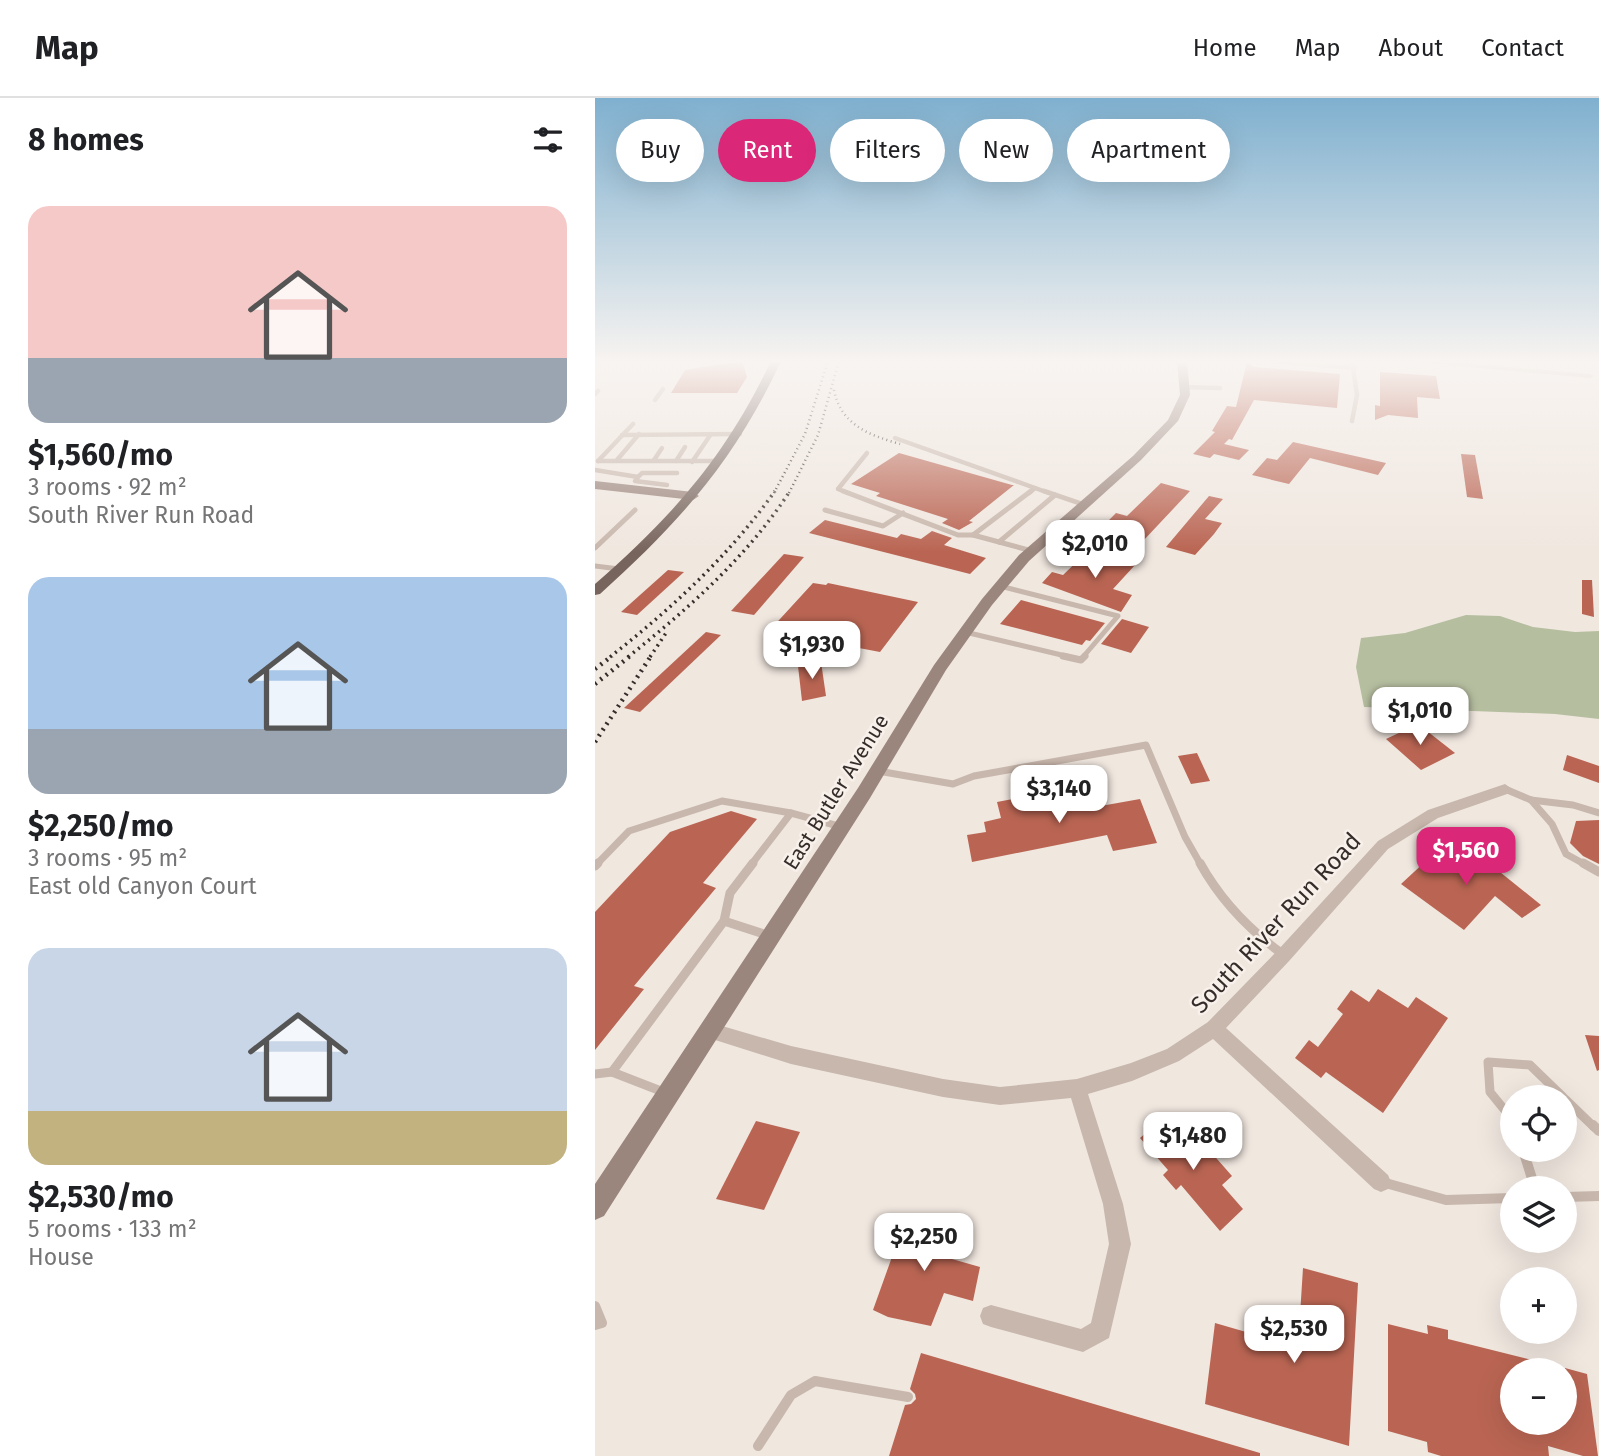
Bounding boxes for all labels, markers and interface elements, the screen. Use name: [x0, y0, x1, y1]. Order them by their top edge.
text: Map: [35, 28, 99, 68]
text: Home: [1193, 34, 1257, 62]
text: Map: [1295, 34, 1341, 62]
text: About: [1379, 34, 1443, 62]
text: Contact: [1481, 34, 1564, 62]
chip: Buy: [616, 119, 704, 182]
chip: Rent: [718, 119, 816, 182]
chip: Filters: [830, 119, 945, 182]
chip: New: [959, 119, 1053, 182]
chip: Apartment: [1067, 119, 1230, 182]
icon: filters: [529, 121, 567, 159]
text: 8 homes: [28, 122, 144, 158]
icon: home: [235, 252, 361, 378]
text: $1,560/mo: [28, 437, 173, 473]
text: 3 rooms · 92 m²: [28, 473, 187, 501]
text: South River Run Road: [28, 501, 254, 529]
pin: $2,010: [1038, 520, 1152, 580]
text: $2,010: [1062, 529, 1128, 557]
pin: $1,930: [755, 622, 869, 681]
icon: home: [235, 623, 361, 749]
text: $1,930: [779, 630, 845, 658]
pin: $1,010: [1363, 688, 1477, 747]
text: $1,010: [1388, 696, 1452, 724]
street label: East Butler Avenue: [778, 709, 894, 875]
pin: $3,140: [1002, 766, 1116, 825]
text: $3,140: [1027, 774, 1091, 802]
text: $2,250/mo: [28, 808, 174, 844]
street label: South River Run Road: [1185, 827, 1367, 1019]
pin: $1,560: [1409, 828, 1523, 887]
text: $1,560: [1433, 836, 1499, 864]
text: 3 rooms · 95 m²: [28, 844, 187, 872]
text: East old Canyon Court: [28, 872, 256, 900]
icon: home: [235, 994, 361, 1120]
map controls: [1500, 1085, 1577, 1435]
button: locate: [1500, 1085, 1577, 1162]
pin: $1,480: [1136, 1112, 1250, 1172]
text: $1,480: [1159, 1121, 1227, 1149]
button: layers: [1500, 1176, 1577, 1253]
text: $2,530/mo: [28, 1179, 174, 1215]
pin: $2,250: [867, 1214, 981, 1273]
text: 5 rooms · 133 m²: [28, 1215, 197, 1243]
text: $2,250: [890, 1222, 958, 1250]
text: House: [28, 1243, 94, 1271]
button: +: [1500, 1267, 1577, 1344]
pin: $2,530: [1237, 1306, 1351, 1365]
text: $2,530: [1260, 1314, 1328, 1342]
button: −: [1500, 1358, 1577, 1435]

